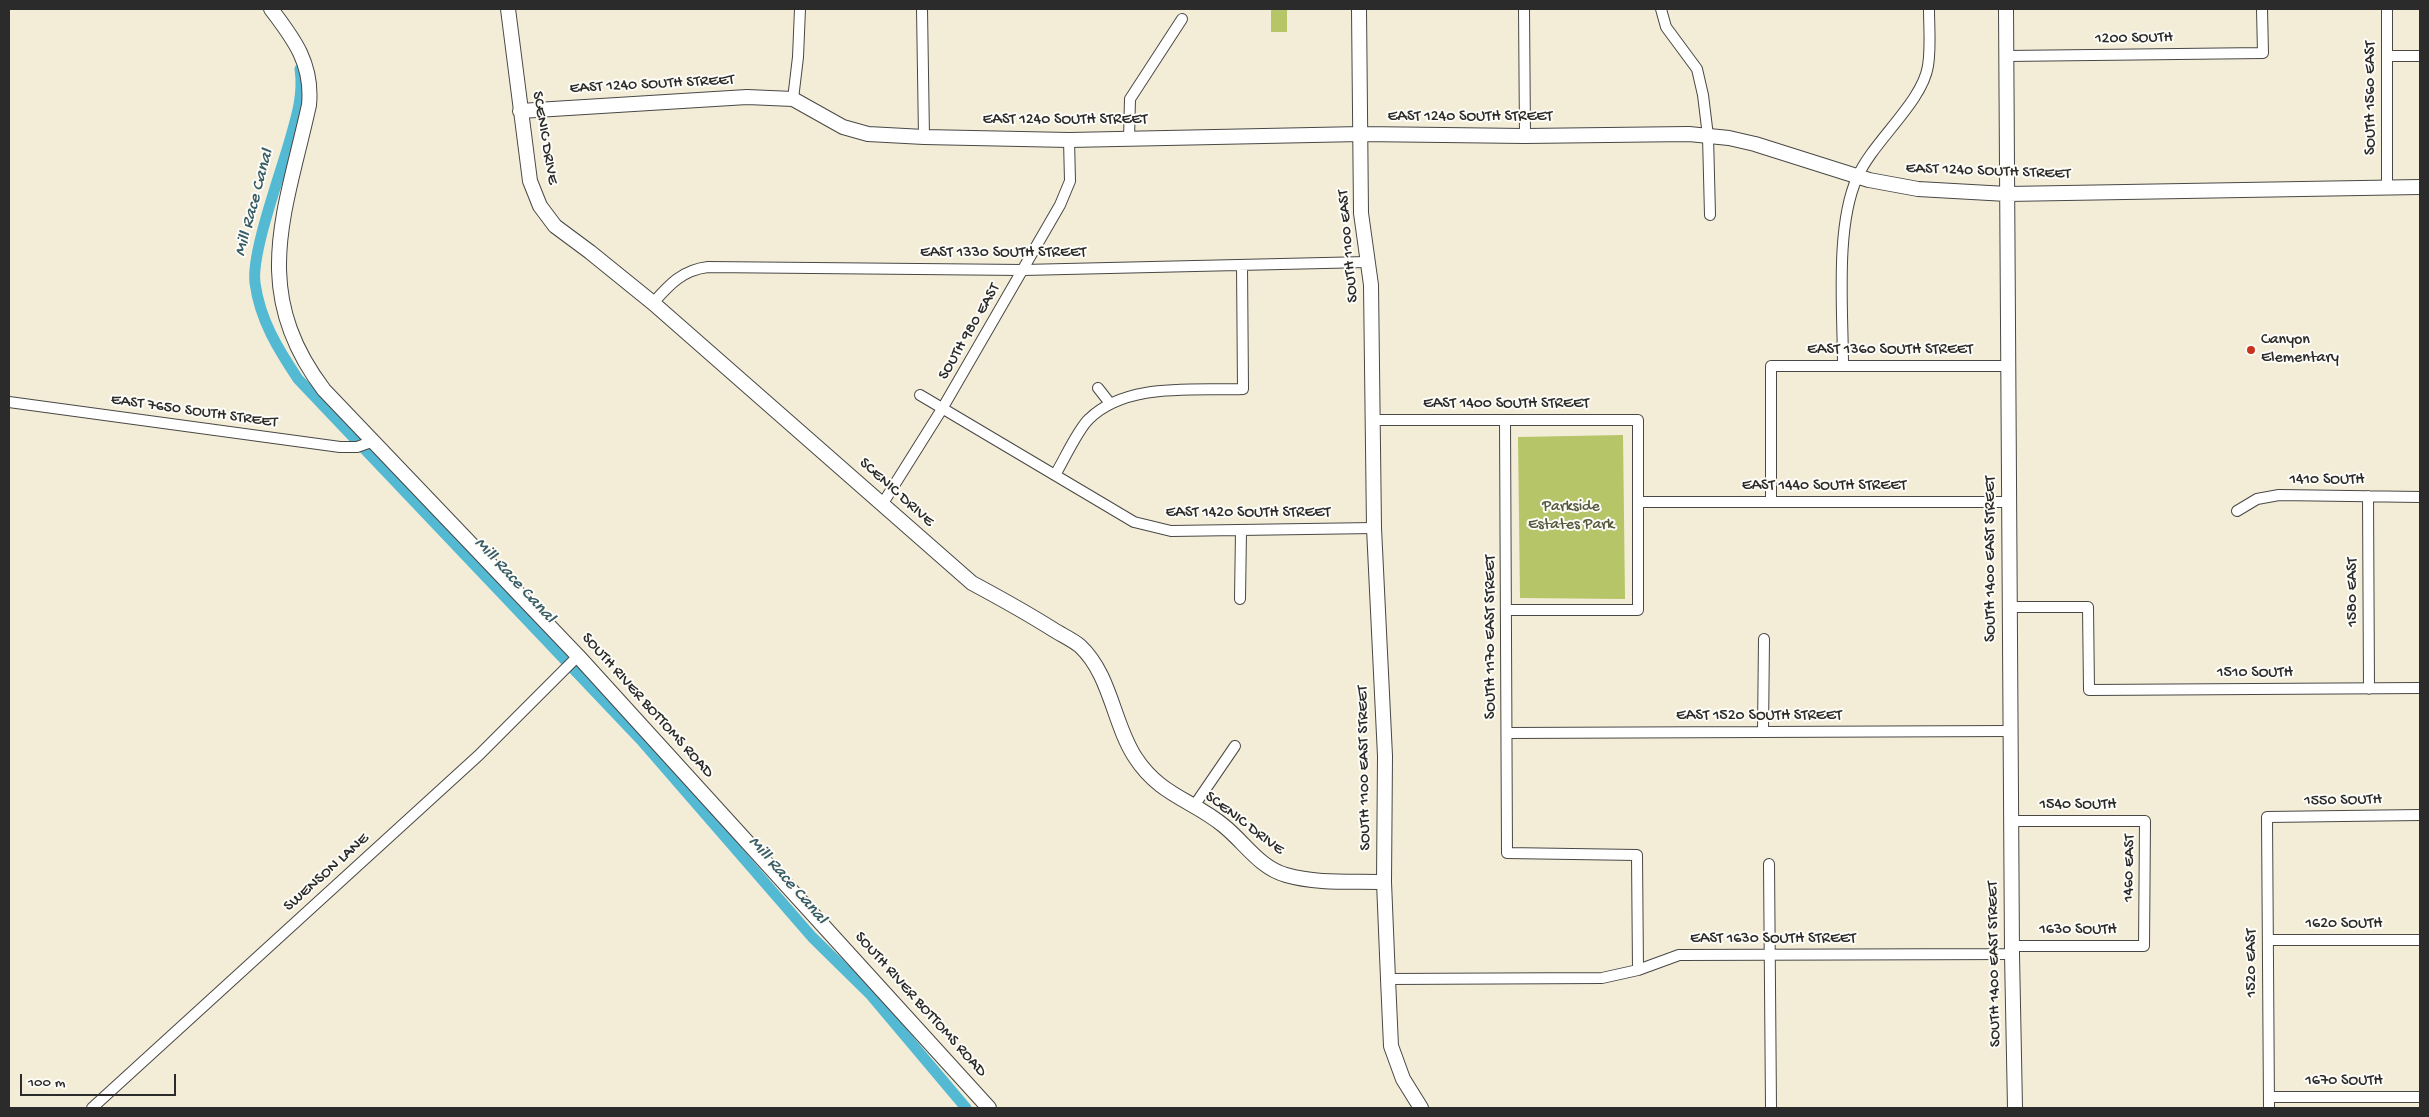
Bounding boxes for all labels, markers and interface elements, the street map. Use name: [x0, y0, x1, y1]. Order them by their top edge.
street label: 1200 SOUTH: [2095, 29, 2173, 49]
street label: SOUTH 1560 EAST: [2362, 41, 2382, 155]
street label: EAST 1240 SOUTH STREET: [569, 71, 735, 99]
street label: SCENIC DRIVE: [526, 90, 562, 186]
street label: EAST 1240 SOUTH STREET: [1388, 108, 1552, 128]
street label: EAST 1240 SOUTH STREET: [983, 111, 1147, 131]
water label: Mill Race Canal: [230, 147, 280, 259]
street label: EAST 1240 SOUTH STREET: [1905, 160, 2071, 184]
street label: SOUTH 1100 EAST: [1335, 189, 1363, 303]
street label: EAST 1330 SOUTH STREET: [920, 244, 1086, 264]
street label: SOUTH 980 EAST: [935, 280, 1005, 384]
place label: Canyon Elementary: [2261, 331, 2339, 369]
street label: EAST 1360 SOUTH STREET: [1807, 341, 1973, 361]
marker: Canyon Elementary: [2245, 344, 2257, 356]
street label: EAST 7650 SOUTH STREET: [110, 391, 278, 433]
street label: EAST 1400 SOUTH STREET: [1423, 395, 1589, 415]
street label: SCENIC DRIVE: [855, 454, 937, 532]
street label: 1410 SOUTH: [2290, 471, 2364, 491]
street label: SOUTH 1400 EAST STREET: [1982, 476, 2002, 642]
street label: EAST 1440 SOUTH STREET: [1742, 477, 1906, 497]
park label: Parkside Estates Park: [1528, 498, 1614, 536]
street label: EAST 1420 SOUTH STREET: [1166, 504, 1330, 524]
water label: Mill Race Canal: [469, 533, 559, 629]
street label: SOUTH 1170 EAST STREET: [1482, 555, 1502, 719]
street label: 1580 EAST: [2344, 557, 2364, 627]
street label: SOUTH RIVER BOTTOMS ROAD: [577, 630, 717, 782]
street label: 1510 SOUTH: [2217, 664, 2293, 684]
street label: SOUTH 1100 EAST STREET: [1354, 685, 1376, 851]
street label: EAST 1520 SOUTH STREET: [1676, 707, 1842, 727]
street label: SCENIC DRIVE: [1201, 788, 1287, 860]
street label: 1550 SOUTH: [2304, 791, 2382, 811]
street label: 1540 SOUTH: [2040, 796, 2116, 816]
street label: SWENSON LANE: [280, 830, 374, 916]
water label: Mill Race Canal: [743, 832, 831, 930]
street label: 1460 EAST: [2120, 834, 2140, 902]
street label: SOUTH 1400 EAST STREET: [1984, 881, 2006, 1047]
street label: 1620 SOUTH: [2306, 915, 2382, 935]
street label: 1630 SOUTH: [2039, 921, 2117, 941]
street label: SOUTH RIVER BOTTOMS ROAD: [850, 929, 990, 1081]
street label: 1520 EAST: [2243, 929, 2263, 997]
street label: EAST 1630 SOUTH STREET: [1690, 930, 1856, 950]
scale bar: [22, 1064, 179, 1096]
street label: 1670 SOUTH: [2305, 1072, 2383, 1092]
text: 100 m: [28, 1074, 65, 1092]

